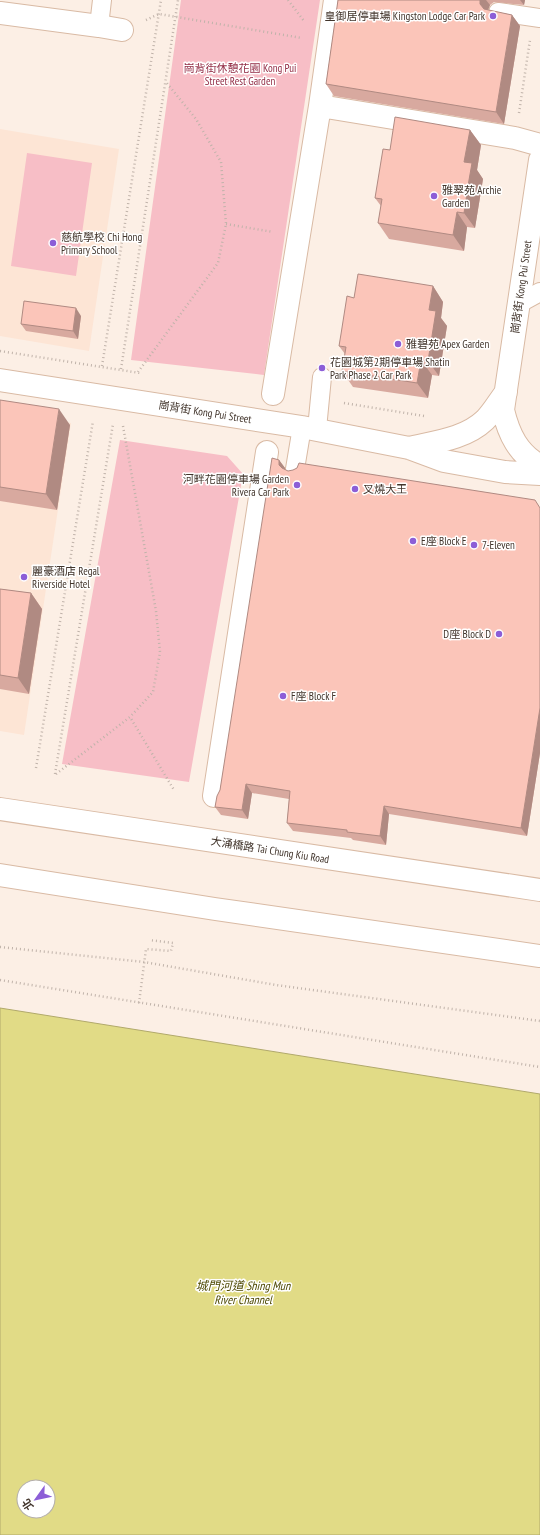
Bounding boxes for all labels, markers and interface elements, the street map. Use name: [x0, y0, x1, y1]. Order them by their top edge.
place label: 皇御居停車場 Kingston Lodge Car Park: [325, 9, 486, 23]
marker: 皇御居停車場 Kingston Lodge Car Park: [488, 11, 498, 21]
park label: 崗背街休憩花園 Kong Pui Street Rest Garden: [184, 61, 296, 88]
place label: 雅翠苑 Archie Garden: [442, 183, 502, 210]
marker: 雅翠苑 Archie Garden: [429, 191, 439, 201]
place label: 慈航學校 Chi Hong Primary School: [61, 230, 142, 257]
marker: 慈航學校 Chi Hong Primary School: [48, 238, 58, 248]
street label: 崗背街 Kong Pui Street: [508, 240, 534, 334]
place label: 雅碧苑 Apex Garden: [406, 337, 489, 351]
marker: 雅碧苑 Apex Garden: [393, 339, 403, 349]
place label: 花園城第2期停車場 Shatin Park Phase 2 Car Park: [330, 355, 450, 382]
marker: 花園城第2期停車場 Shatin Park Phase 2 Car Park: [317, 363, 327, 373]
street label: 崗背街 Kong Pui Street: [158, 398, 252, 426]
place label: 河畔花園停車場 Garden Rivera Car Park: [183, 472, 290, 499]
marker: 河畔花園停車場 Garden Rivera Car Park: [292, 480, 302, 490]
place label: 叉燒大王: [363, 482, 407, 496]
marker: 叉燒大王: [350, 484, 360, 494]
place label: E座 Block E: [421, 534, 467, 548]
marker: E座 Block E: [408, 536, 418, 546]
place label: 7-Eleven: [482, 538, 515, 552]
marker: 7-Eleven: [469, 540, 479, 550]
place label: 麗豪酒店 Regal Riverside Hotel: [32, 564, 100, 591]
marker: 麗豪酒店 Regal Riverside Hotel: [19, 572, 29, 582]
place label: D座 Block D: [443, 627, 491, 641]
marker: D座 Block D: [494, 629, 504, 639]
place label: F座 Block F: [291, 689, 337, 703]
marker: F座 Block F: [278, 691, 288, 701]
street label: 大涌橋路 Tai Chung Kiu Road: [210, 834, 330, 866]
water label: 城門河道 Shing Mun River Channel: [196, 1278, 291, 1307]
north arrow: [16, 1479, 56, 1519]
text: 北: [19, 1496, 36, 1513]

